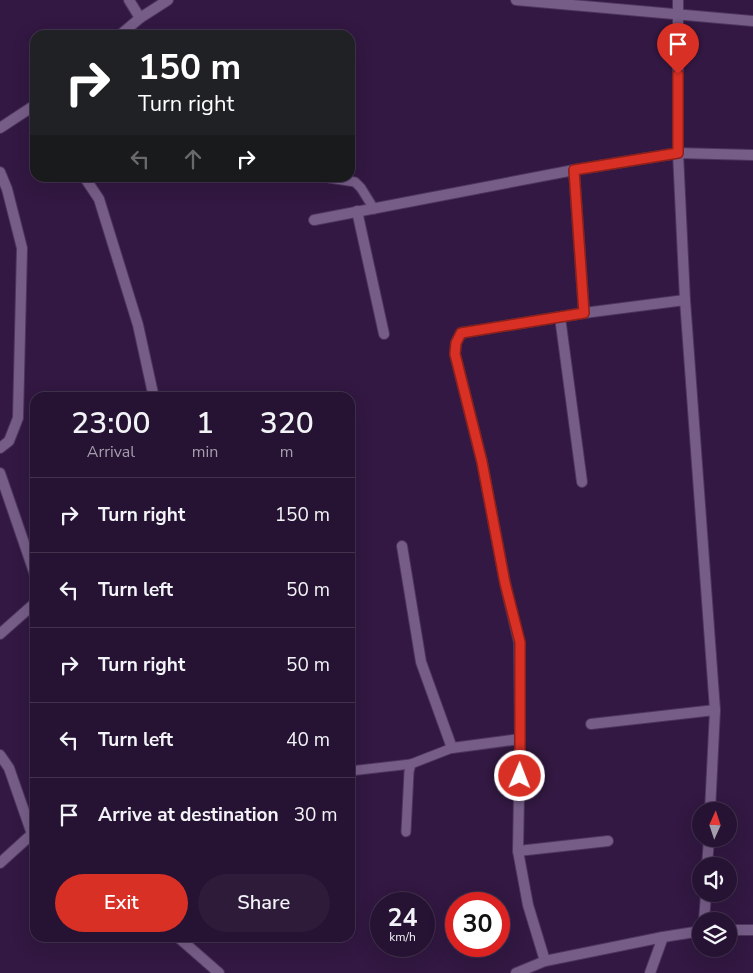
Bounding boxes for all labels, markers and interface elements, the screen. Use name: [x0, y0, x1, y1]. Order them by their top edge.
pin: [657, 23, 699, 74]
icon: arrive: [664, 30, 692, 58]
text: 150 m: [138, 44, 241, 91]
icon: right: [55, 50, 120, 115]
text: Turn right: [138, 89, 234, 119]
icon: left: [126, 145, 154, 173]
icon: ahead: [179, 145, 207, 173]
icon: right: [232, 145, 260, 173]
text: 23:00: [71, 403, 150, 444]
text: 1: [196, 403, 214, 444]
text: 320: [260, 403, 314, 444]
text: Arrival: [87, 441, 135, 463]
text: min: [192, 441, 218, 463]
text: m: [280, 441, 294, 463]
icon: right: [55, 501, 83, 529]
text: Turn right: [98, 502, 185, 528]
text: 150 m: [275, 502, 330, 528]
icon: left: [55, 576, 83, 604]
text: Turn left: [98, 577, 173, 603]
text: 50 m: [286, 577, 330, 603]
icon: right: [55, 651, 83, 679]
text: Turn right: [98, 652, 185, 678]
text: 50 m: [286, 652, 330, 678]
icon: left: [55, 726, 83, 754]
text: Turn left: [98, 727, 173, 753]
text: 40 m: [286, 727, 330, 753]
position arrow: [493, 749, 545, 801]
icon: arrive: [55, 801, 83, 829]
text: Arrive at destination: [98, 802, 279, 828]
text: 30 m: [294, 802, 338, 828]
north arrow: [692, 802, 738, 848]
map controls: [692, 802, 737, 957]
button: sound: [692, 857, 737, 902]
button: Exit: [55, 874, 188, 932]
button: Share: [198, 874, 330, 932]
speed limit sign: 30: [445, 892, 510, 957]
text: 24: [387, 901, 418, 935]
button: layers: [692, 912, 737, 957]
text: km/h: [389, 929, 416, 945]

